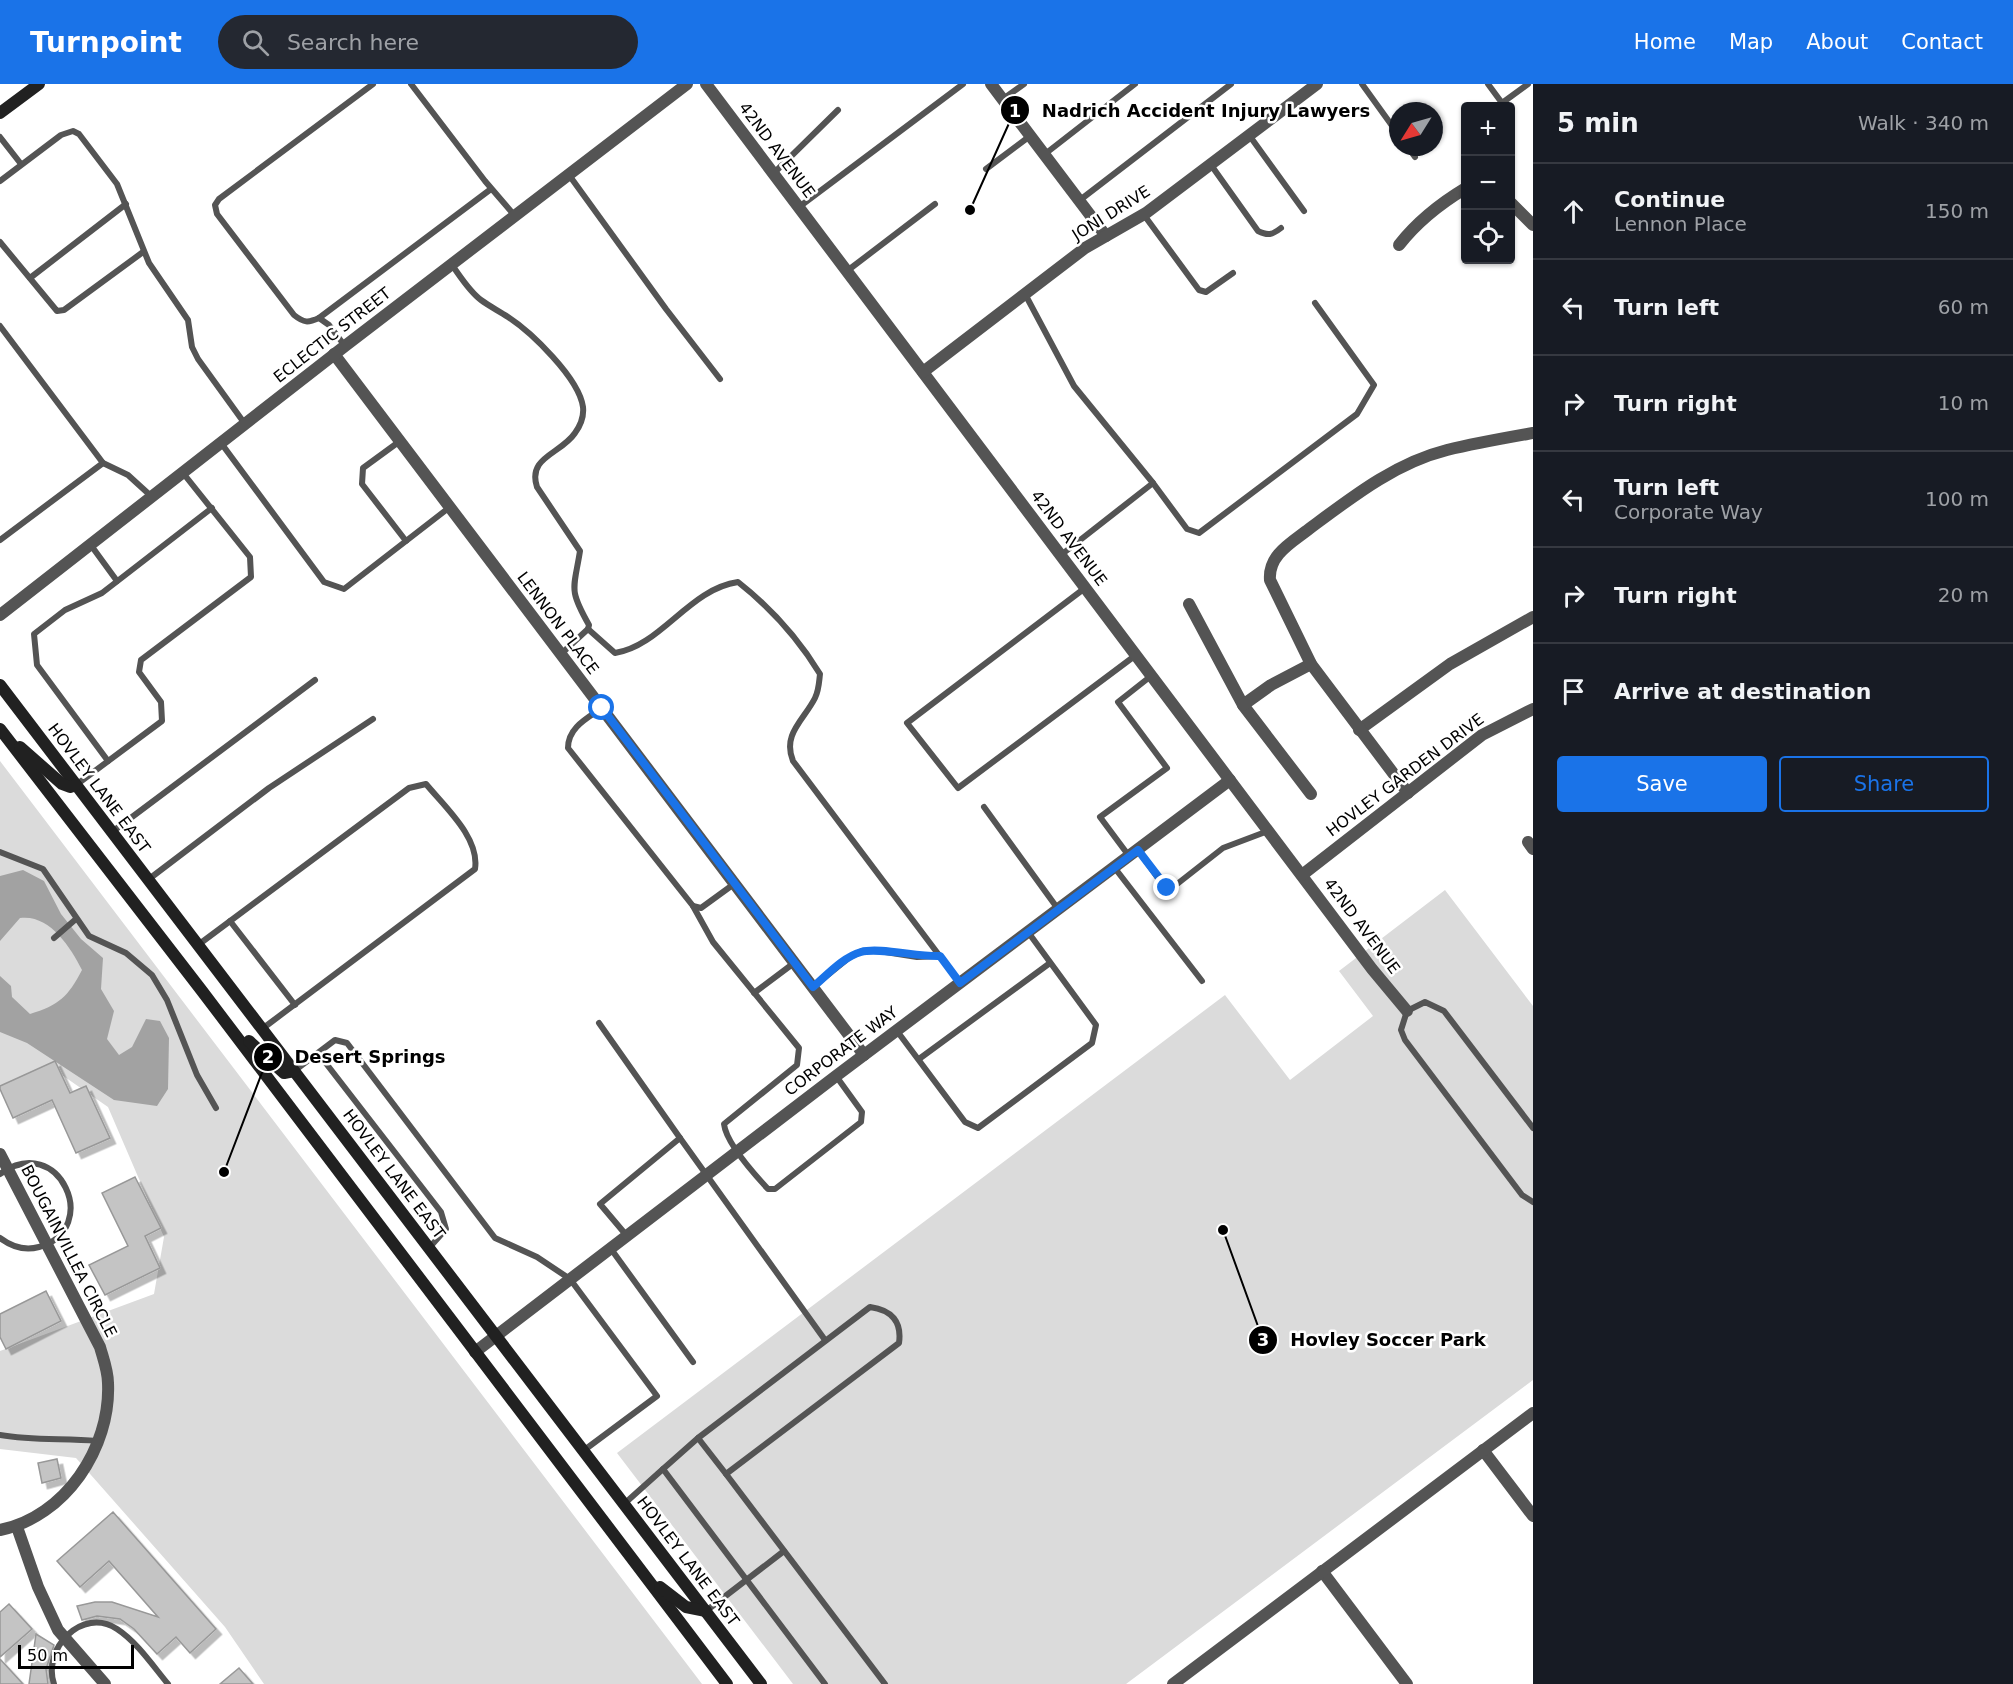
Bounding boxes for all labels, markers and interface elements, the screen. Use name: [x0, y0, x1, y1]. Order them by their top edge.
search box: [218, 15, 638, 69]
text: Turnpoint: [30, 26, 182, 59]
icon: search: [239, 26, 272, 59]
text: Search here: [287, 30, 419, 55]
text: Home: [1634, 30, 1696, 54]
text: Map: [1729, 30, 1773, 54]
text: About: [1806, 30, 1868, 54]
text: Contact: [1901, 30, 1983, 54]
callout: Nadrich Accident Injury Lawyers: [1000, 92, 1383, 128]
street label: 42ND AVENUE: [735, 99, 819, 201]
text: 1: [1009, 100, 1021, 121]
text: Nadrich Accident Injury Lawyers: [1042, 100, 1370, 121]
north arrow: [1389, 102, 1443, 156]
map controls: [1461, 102, 1515, 264]
button: +: [1461, 102, 1515, 156]
text: 5 min: [1557, 108, 1639, 138]
text: Walk · 340 m: [1858, 111, 1989, 135]
button: −: [1461, 156, 1515, 210]
street label: JONI DRIVE: [1068, 182, 1153, 245]
text: Continue: [1614, 187, 1725, 212]
icon: ahead: [1557, 195, 1590, 228]
text: 150 m: [1925, 199, 1989, 223]
button: locate: [1461, 210, 1515, 264]
text: Lennon Place: [1614, 212, 1747, 236]
street label: ECLECTIC STREET: [270, 283, 394, 387]
icon: left: [1557, 291, 1590, 324]
text: Turn left: [1614, 295, 1719, 320]
text: 60 m: [1938, 295, 1989, 319]
icon: right: [1557, 387, 1590, 420]
text: Turn right: [1614, 391, 1737, 416]
text: 10 m: [1938, 391, 1989, 415]
text: Turn left: [1614, 475, 1719, 500]
icon: left: [1557, 483, 1590, 516]
street label: 42ND AVENUE: [1027, 487, 1111, 589]
text: 100 m: [1925, 487, 1989, 511]
text: Corporate Way: [1614, 500, 1763, 524]
street label: LENNON PLACE: [513, 568, 603, 678]
icon: right: [1557, 579, 1590, 612]
text: Turn right: [1614, 583, 1737, 608]
text: 20 m: [1938, 583, 1989, 607]
icon: arrive: [1557, 675, 1590, 708]
text: Arrive at destination: [1614, 679, 1871, 704]
route start: [588, 694, 614, 720]
street label: HOVLEY GARDEN DRIVE: [1322, 710, 1488, 840]
street label: HOVLEY LANE EAST: [44, 719, 154, 857]
button: Save: [1557, 756, 1767, 812]
button: Share: [1779, 756, 1989, 812]
route end: [1153, 874, 1179, 900]
street label: 42ND AVENUE: [1320, 875, 1404, 977]
street label: CORPORATE WAY: [781, 1002, 901, 1100]
callout: Desert Springs: [253, 1039, 458, 1075]
text: 2: [262, 1046, 274, 1067]
text: Desert Springs: [294, 1046, 446, 1067]
street label: HOVLEY LANE EAST: [339, 1105, 449, 1243]
street label: BOUGAINVILLEA CIRCLE: [17, 1162, 121, 1340]
callout: Hovley Soccer Park: [1248, 1322, 1498, 1358]
text: 3: [1257, 1329, 1269, 1350]
text: Hovley Soccer Park: [1290, 1329, 1487, 1350]
street label: HOVLEY LANE EAST: [633, 1492, 743, 1630]
scale bar: [18, 1642, 134, 1670]
text: 50 m: [27, 1646, 68, 1665]

